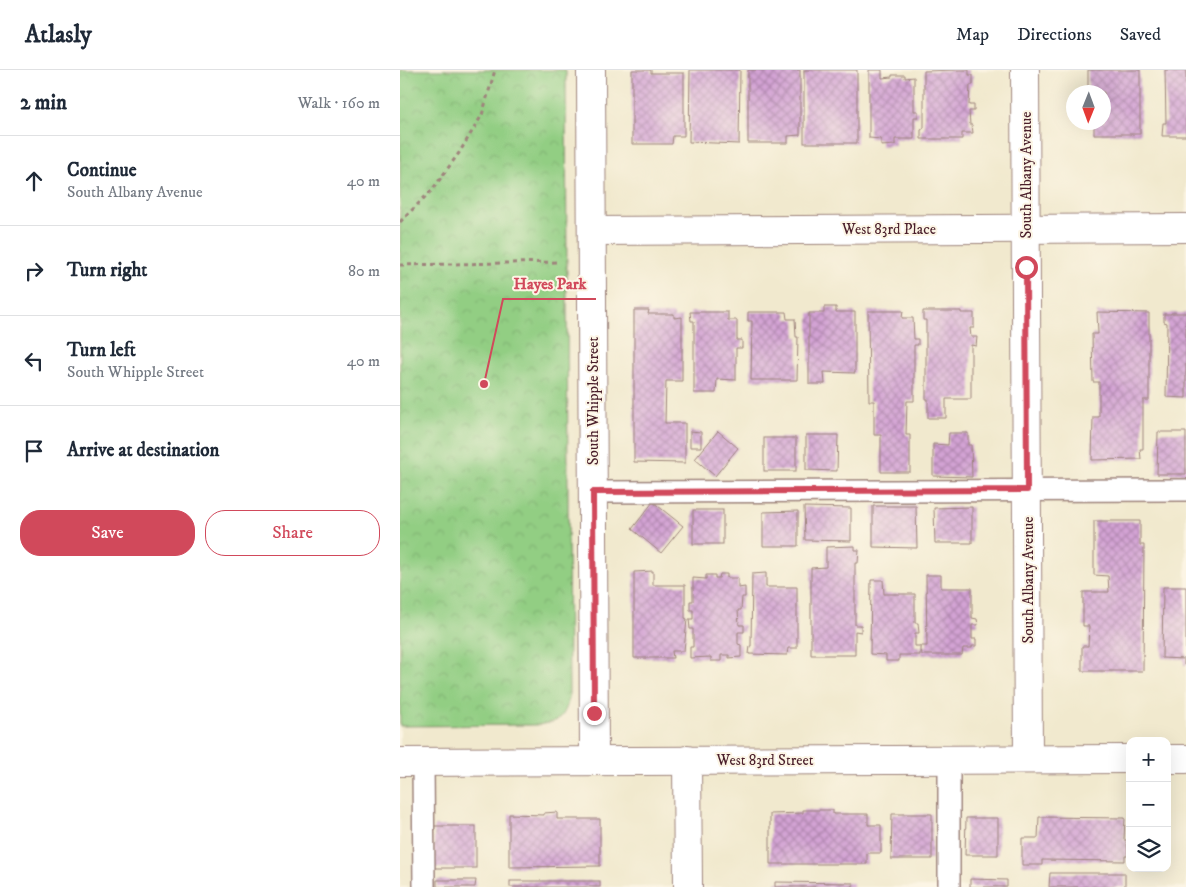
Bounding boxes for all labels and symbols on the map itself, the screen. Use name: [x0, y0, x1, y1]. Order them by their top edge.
north arrow: [1066, 85, 1111, 130]
street label: South Albany Avenue: [1017, 111, 1036, 239]
street label: West 83rd Place: [841, 220, 936, 239]
route start: [1015, 256, 1038, 279]
callout: Hayes Park: [503, 268, 596, 299]
text: Hayes Park: [513, 274, 588, 294]
street label: South Whipple Street: [584, 337, 603, 465]
street label: South Albany Avenue: [1019, 516, 1038, 644]
route end: [583, 702, 606, 725]
street label: West 83rd Street: [715, 751, 814, 770]

